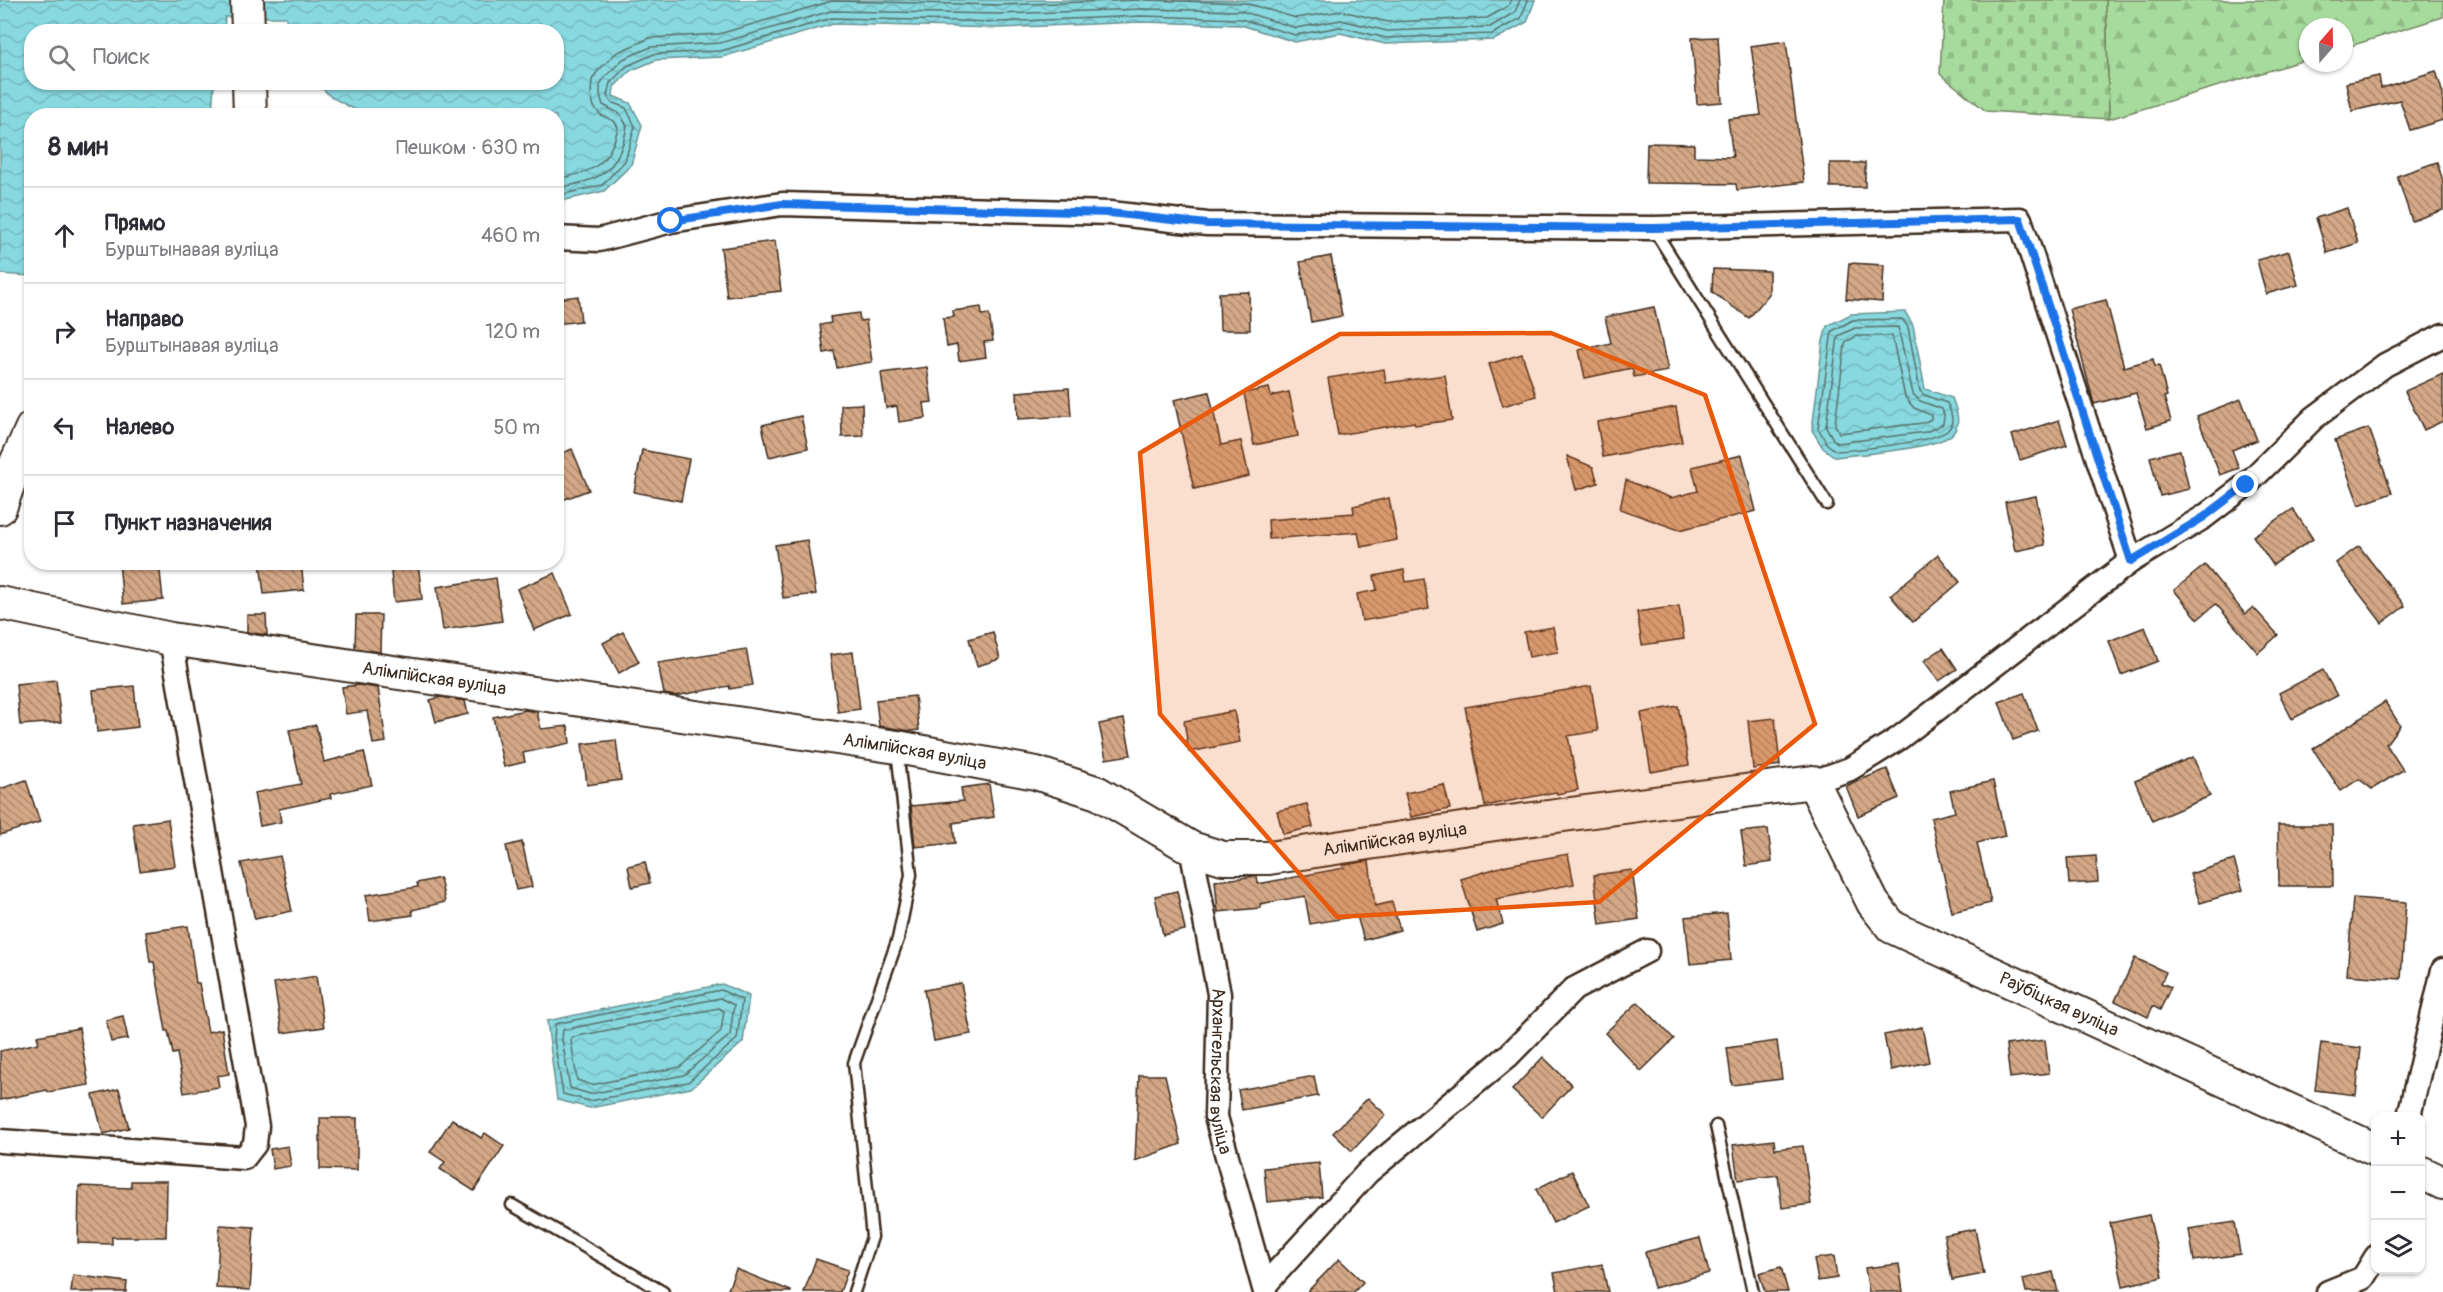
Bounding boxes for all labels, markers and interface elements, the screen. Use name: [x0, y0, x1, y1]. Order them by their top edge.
north arrow: [2299, 18, 2353, 72]
search box: [24, 24, 564, 90]
icon: search: [45, 41, 78, 74]
text: Поиск: [93, 43, 150, 71]
text: 8 мин: [48, 131, 108, 163]
text: Пешком · 630 m: [396, 135, 540, 160]
route start: [657, 207, 683, 233]
text: Прямо: [105, 209, 165, 237]
icon: ahead: [48, 219, 81, 252]
text: 460 m: [481, 223, 540, 248]
text: Бурштынавая вуліца: [105, 237, 278, 262]
text: Направо: [105, 305, 184, 333]
icon: right: [48, 315, 81, 348]
text: 120 m: [485, 319, 540, 344]
text: Бурштынавая вуліца: [105, 333, 278, 358]
icon: left: [48, 411, 81, 444]
text: Налево: [105, 413, 174, 441]
text: 50 m: [493, 415, 540, 440]
route end: [2232, 471, 2258, 497]
icon: arrive: [48, 507, 81, 540]
text: Пункт назначения: [105, 509, 272, 537]
street label: Алімпійская вуліца: [361, 656, 508, 700]
street label: Алімпійская вуліца: [841, 728, 989, 775]
street label: Алімпійская вуліца: [1321, 817, 1468, 861]
street label: Раўбіцкая вуліца: [1996, 967, 2123, 1041]
street label: Архангельская вуліца: [1204, 986, 1237, 1157]
map controls: [2371, 1112, 2425, 1274]
button: +: [2371, 1112, 2425, 1166]
button: −: [2371, 1166, 2425, 1220]
button: layers: [2371, 1220, 2425, 1274]

